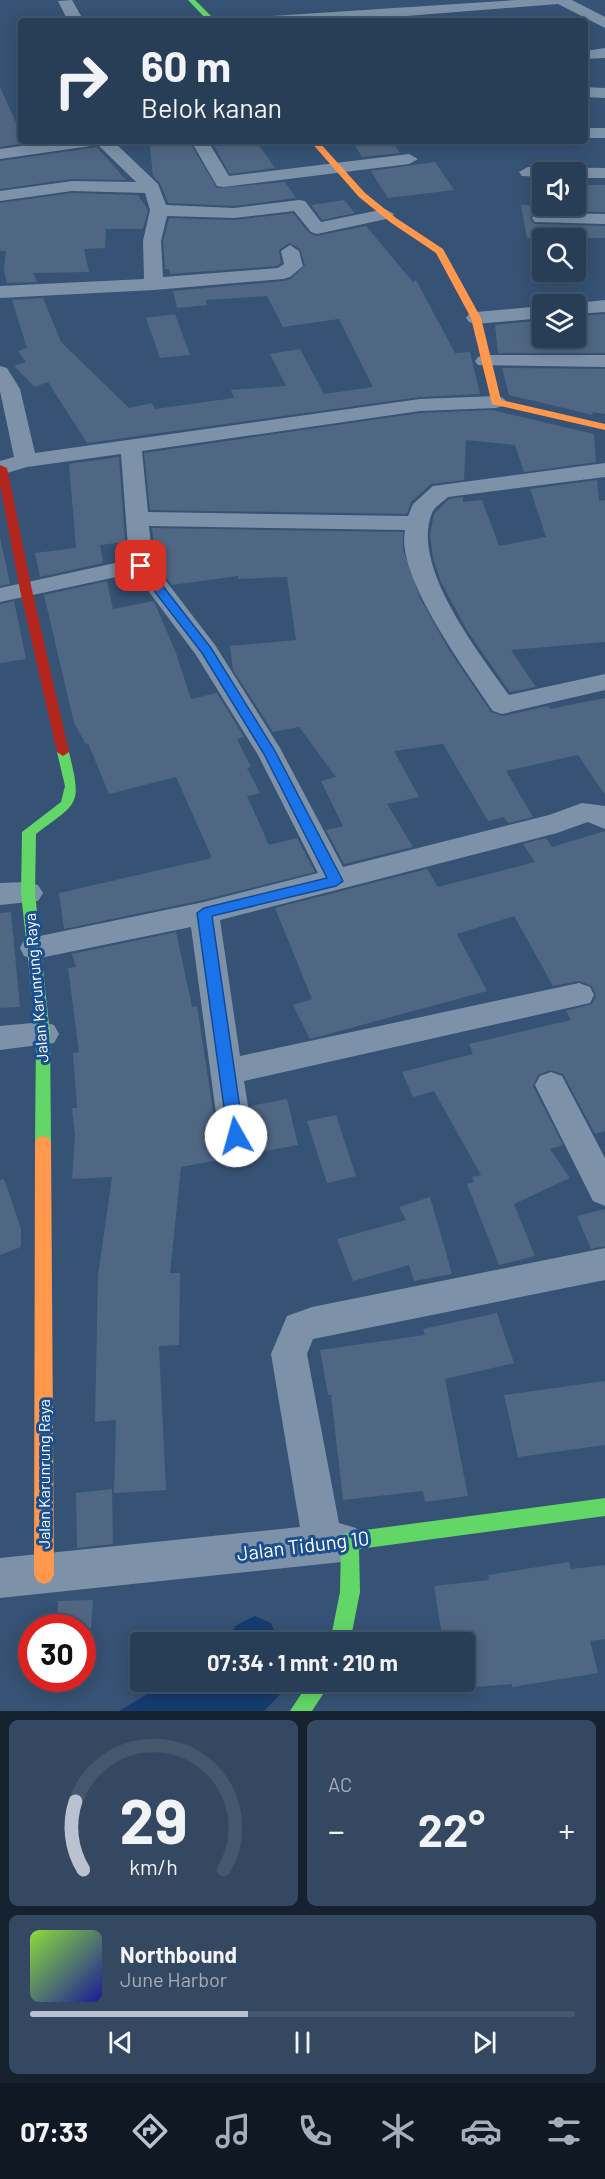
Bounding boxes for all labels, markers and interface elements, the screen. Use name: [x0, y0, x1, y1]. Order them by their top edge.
text: 60 m: [141, 40, 231, 90]
icon: right: [42, 42, 120, 120]
text: Belok kanan: [141, 91, 282, 123]
map controls: [532, 162, 586, 348]
button: sound: [532, 162, 586, 216]
button: search: [532, 228, 586, 282]
button: layers: [532, 294, 586, 348]
pin: [115, 540, 166, 591]
icon: arrive: [124, 549, 157, 582]
street label: Jalan Karunrung Raya: [19, 912, 52, 1064]
position arrow: [204, 1104, 268, 1168]
street label: Jalan Karunrung Raya: [34, 1399, 53, 1549]
street label: Jalan Tidung 10: [235, 1525, 370, 1565]
speed limit sign: 30: [18, 1614, 96, 1692]
text: 07:34 · 1 mnt · 210 m: [207, 1649, 398, 1675]
text: AC: [328, 1772, 352, 1796]
text: 29: [119, 1782, 188, 1856]
text: 22°: [418, 1802, 485, 1856]
text: −: [328, 1810, 345, 1850]
text: +: [558, 1810, 575, 1850]
text: km/h: [129, 1854, 178, 1879]
text: Northbound: [120, 1941, 237, 1967]
text: June Harbor: [120, 1967, 227, 1991]
icon: previous: [104, 2026, 137, 2059]
icon: pause: [286, 2026, 319, 2059]
icon: next: [468, 2026, 501, 2059]
icon: directions: [129, 2110, 171, 2152]
icon: music: [212, 2110, 254, 2152]
icon: phone: [294, 2110, 336, 2152]
icon: climate: [377, 2110, 419, 2152]
icon: car: [460, 2110, 502, 2152]
icon: filters: [543, 2110, 585, 2152]
text: 07:33: [20, 2115, 88, 2147]

